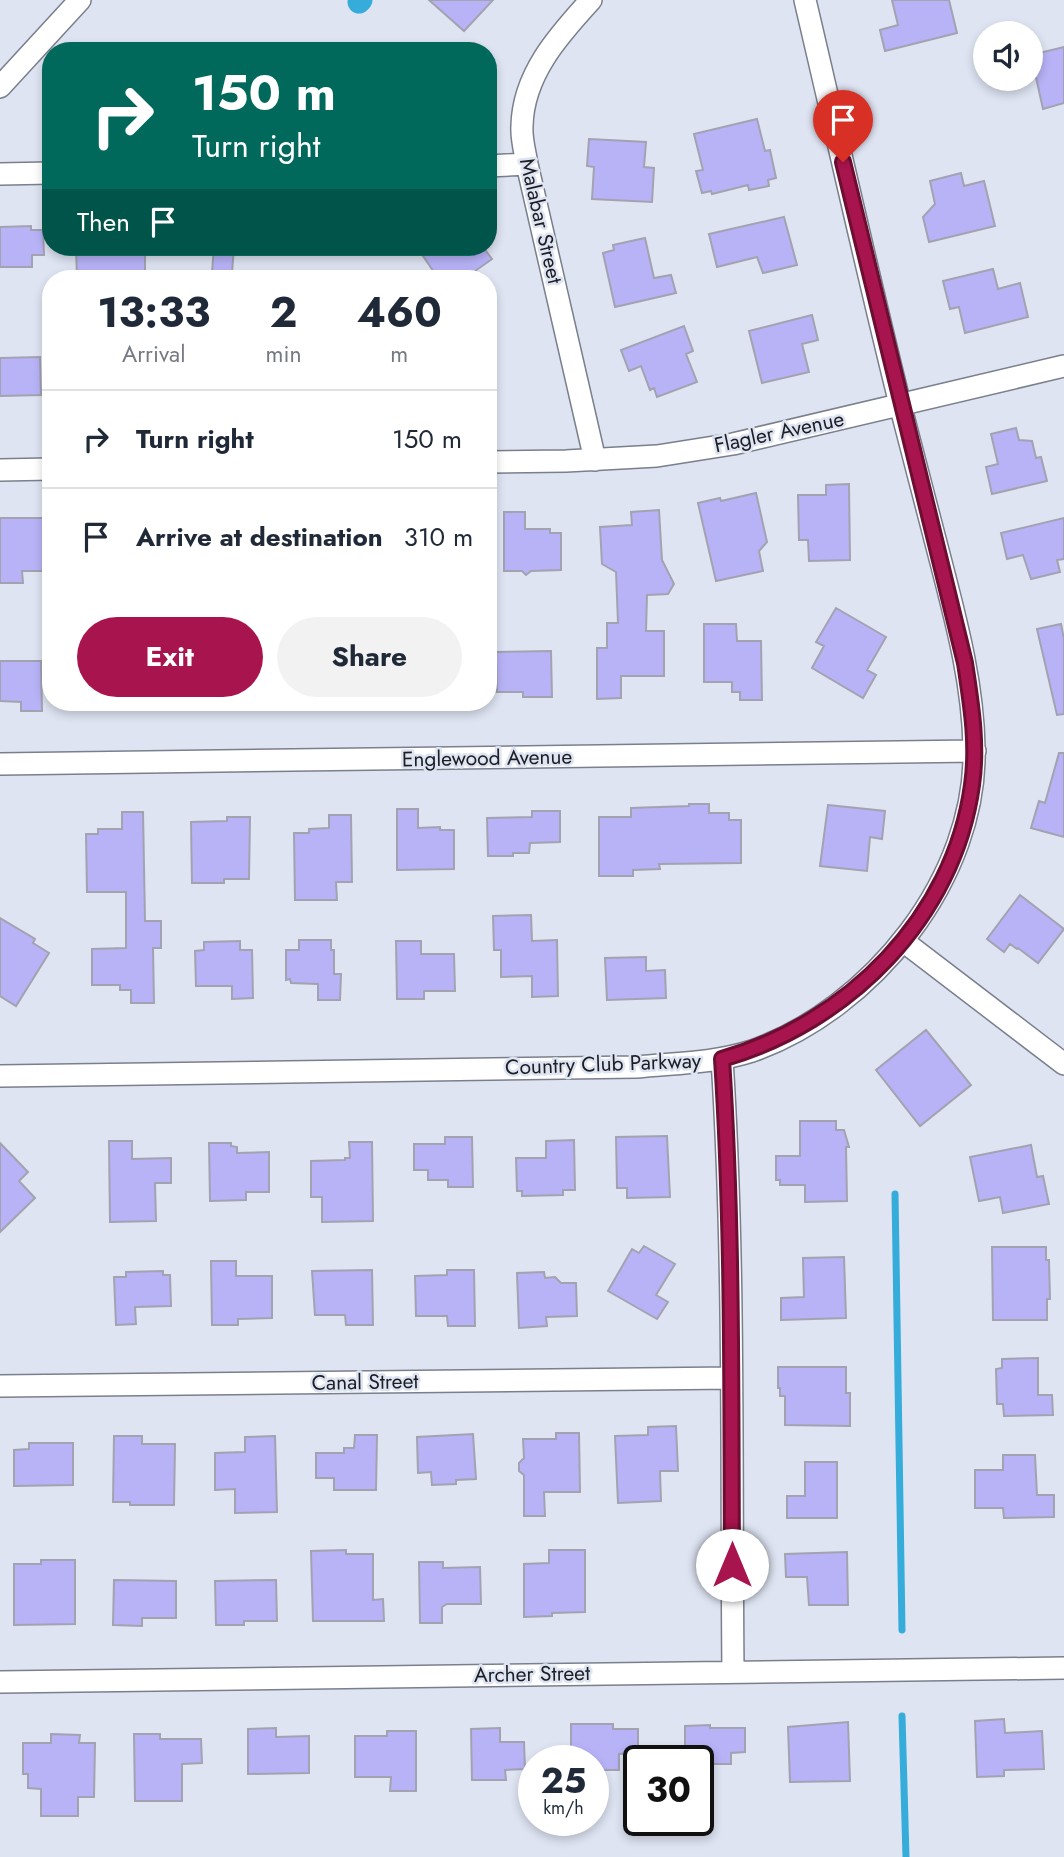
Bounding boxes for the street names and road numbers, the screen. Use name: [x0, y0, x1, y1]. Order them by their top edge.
street label: Malabar Street: [512, 155, 570, 287]
street label: Flagler Avenue: [711, 404, 847, 460]
street label: Englewood Avenue: [402, 742, 573, 774]
street label: Country Club Parkway: [504, 1046, 702, 1082]
street label: Canal Street: [311, 1366, 419, 1398]
street label: Archer Street: [474, 1658, 590, 1690]

